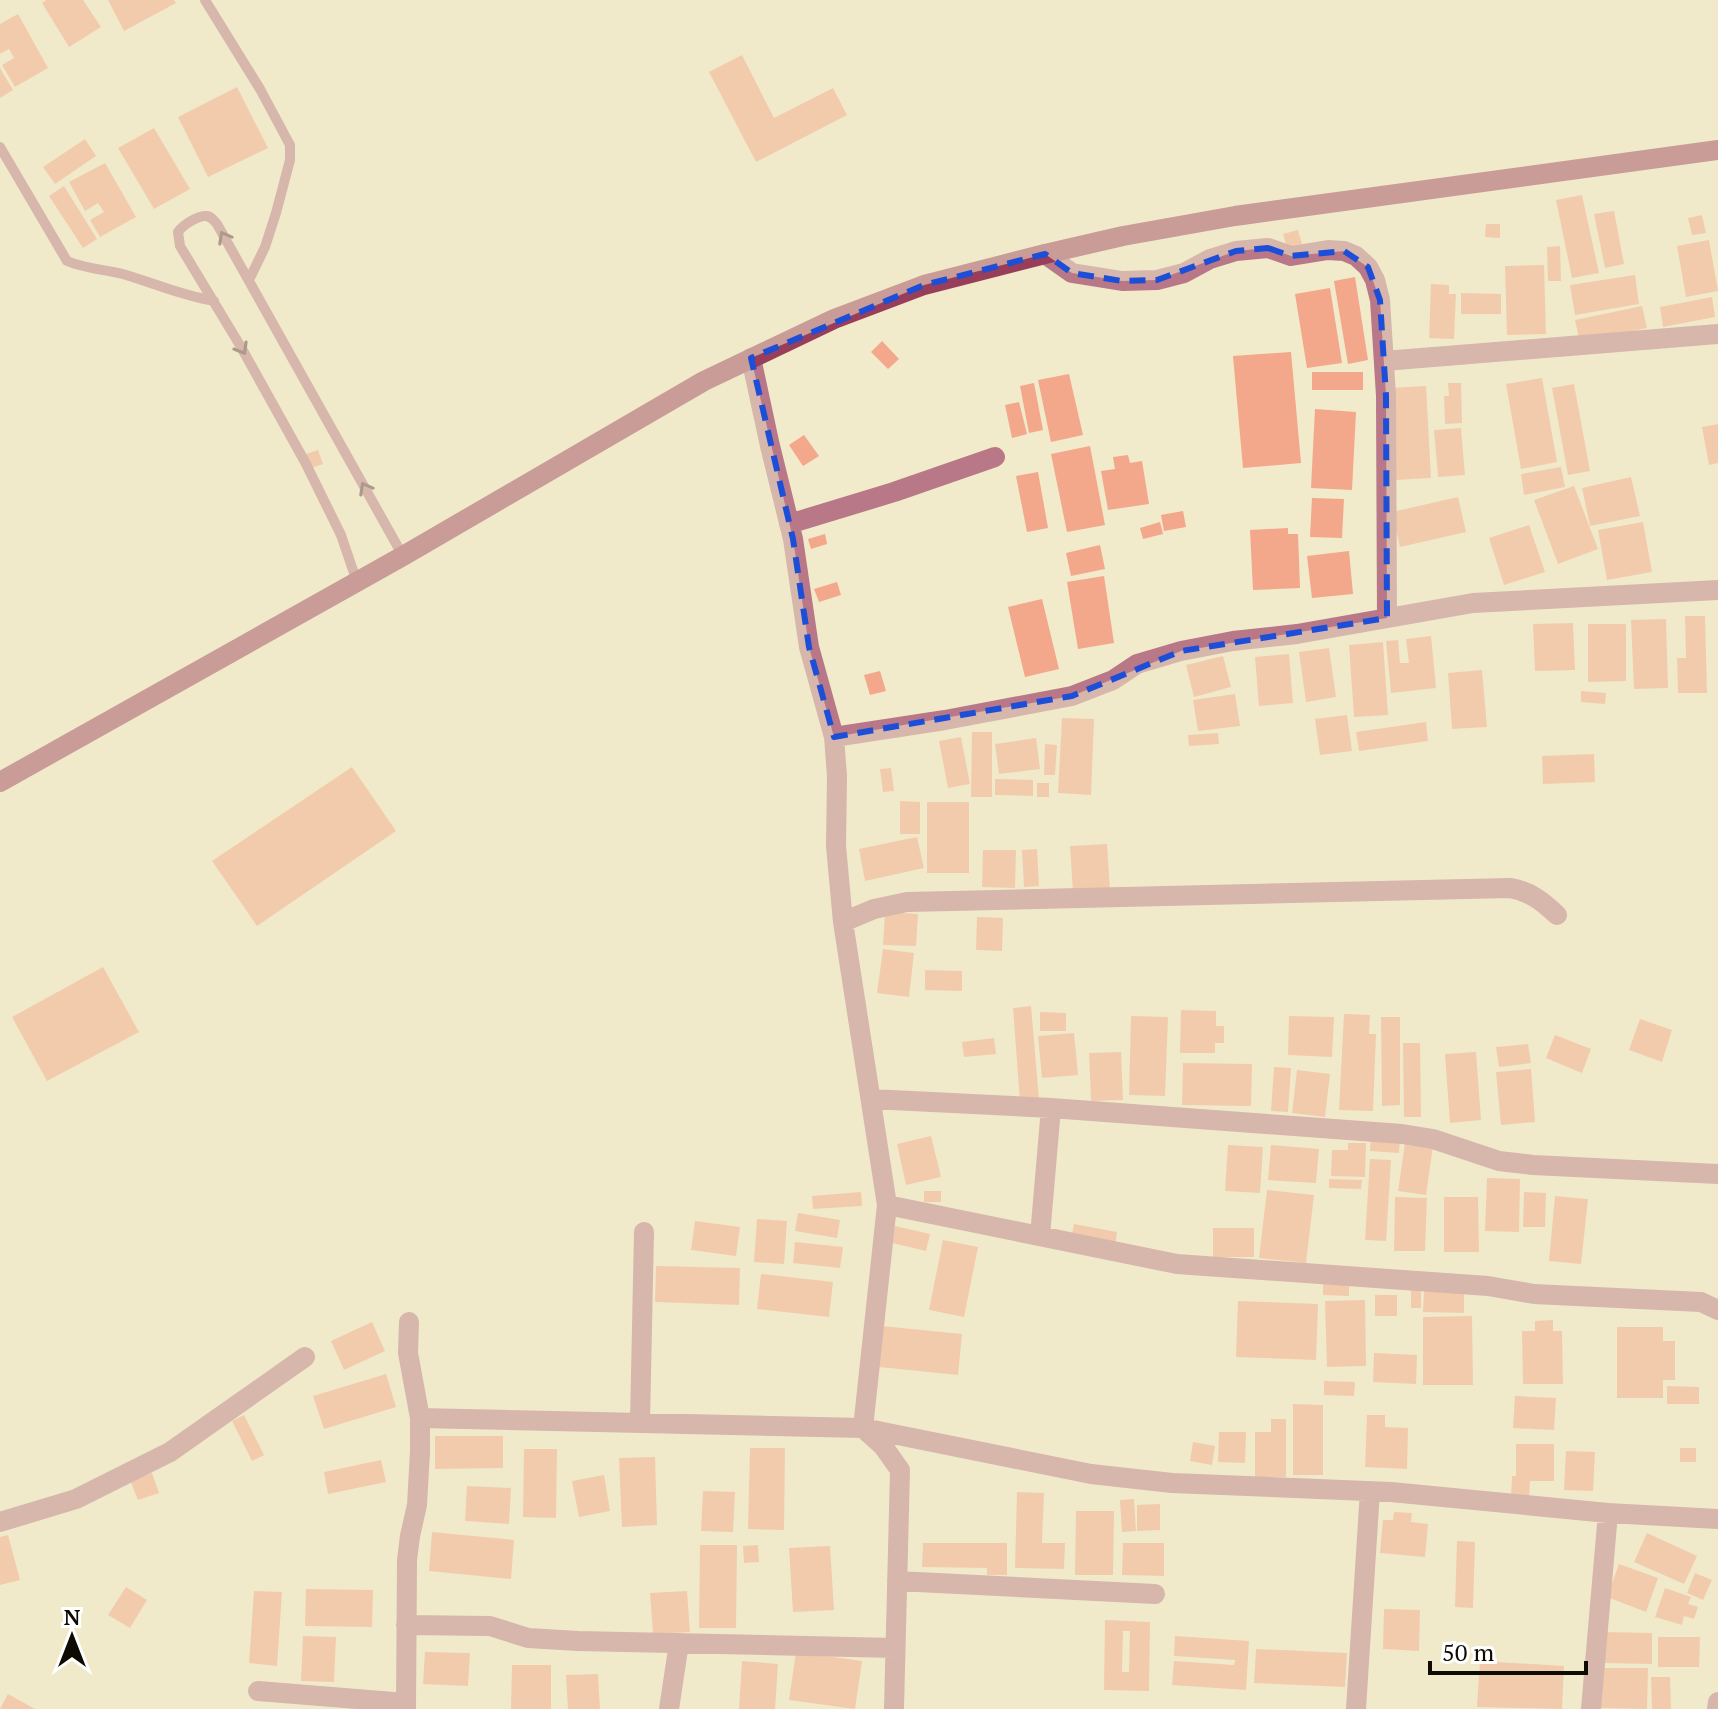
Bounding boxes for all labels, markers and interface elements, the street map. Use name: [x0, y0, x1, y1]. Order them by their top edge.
one-way arrow: [219, 231, 234, 245]
one-way arrow: [232, 340, 248, 354]
one-way arrow: [359, 482, 375, 497]
north arrow: [32, 1597, 112, 1677]
text: N: [64, 1602, 81, 1631]
scale bar: [1430, 1625, 1586, 1675]
text: 50 m: [1442, 1636, 1494, 1668]

